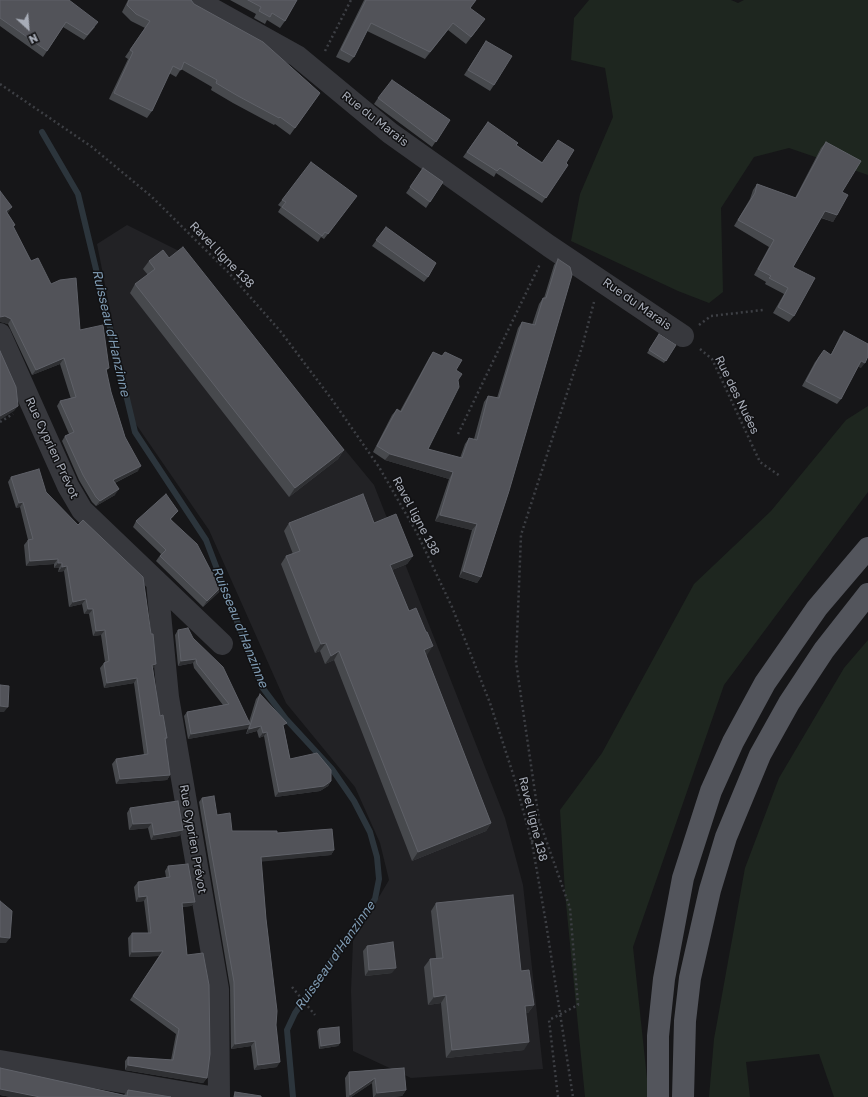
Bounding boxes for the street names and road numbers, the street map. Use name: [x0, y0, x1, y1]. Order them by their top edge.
street label: Rue du Marais: [339, 88, 411, 150]
street label: Ravel ligne 138: [187, 219, 257, 291]
street label: Rue du Marais: [600, 275, 674, 333]
street label: Rue des Nuées: [712, 353, 762, 437]
street label: Rue Cyprien Prévot: [22, 395, 82, 501]
street label: Ravel ligne 138: [389, 474, 443, 558]
street label: Ravel ligne 138: [516, 775, 550, 863]
street label: Rue Cyprien Prévot: [176, 783, 210, 895]

